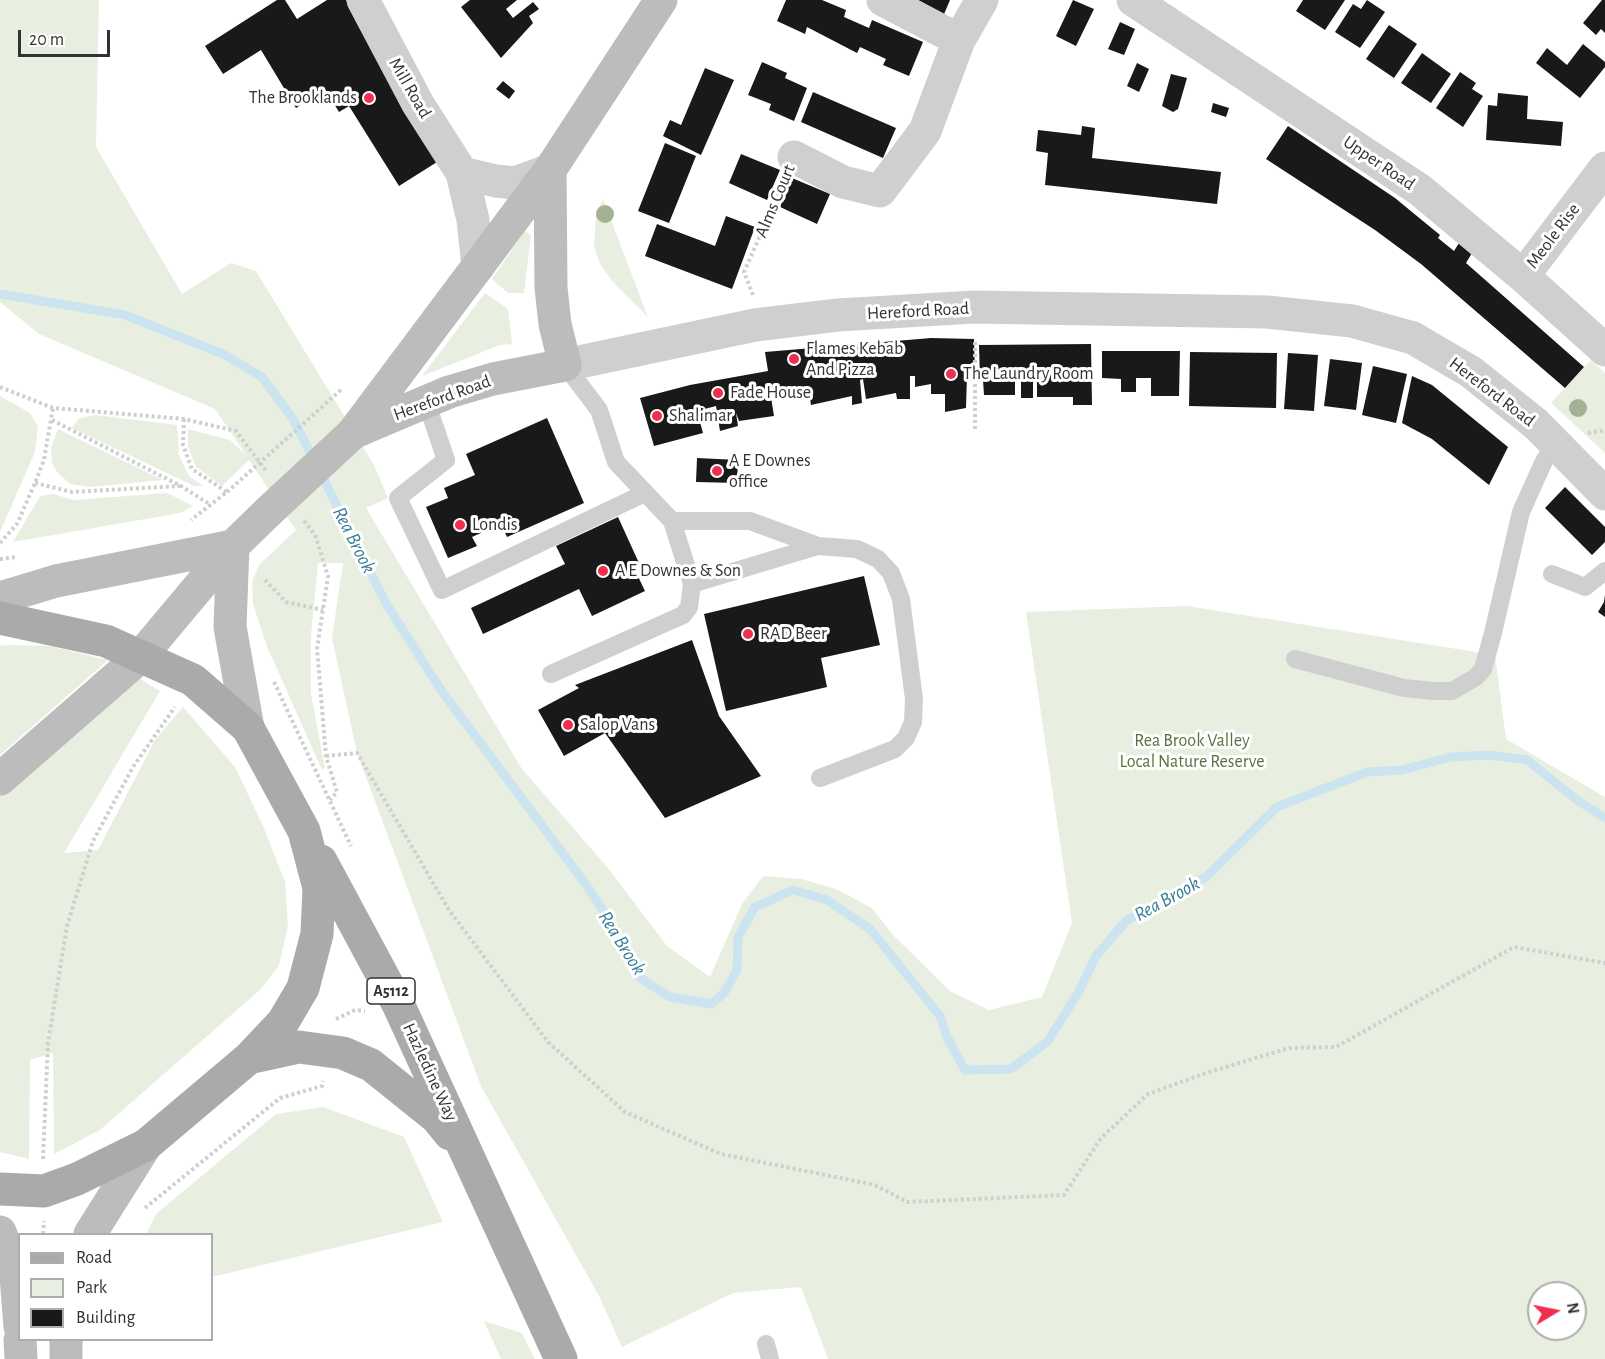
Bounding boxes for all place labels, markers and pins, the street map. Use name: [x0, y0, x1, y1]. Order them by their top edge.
place label: The Brooklands: [249, 87, 357, 109]
marker: The Brooklands: [362, 91, 376, 105]
place label: Flames Kebab And Pizza: [806, 338, 903, 380]
marker: Flames Kebab And Pizza: [787, 352, 801, 366]
place label: The Laundry Room: [963, 363, 1094, 385]
marker: The Laundry Room: [944, 367, 958, 381]
place label: Fade House: [730, 382, 811, 404]
marker: Fade House: [711, 386, 725, 400]
place label: Shalimar: [669, 405, 732, 427]
marker: Shalimar: [650, 409, 664, 423]
place label: A E Downes office: [729, 450, 811, 492]
marker: A E Downes office: [710, 464, 724, 478]
place label: Londis: [472, 514, 518, 536]
marker: Londis: [453, 518, 467, 532]
place label: A E Downes & Son: [615, 560, 741, 582]
marker: A E Downes & Son: [596, 564, 610, 578]
place label: RAD Beer: [760, 623, 827, 645]
marker: RAD Beer: [741, 627, 755, 641]
place label: Salop Vans: [580, 714, 655, 736]
marker: Salop Vans: [561, 718, 575, 732]

